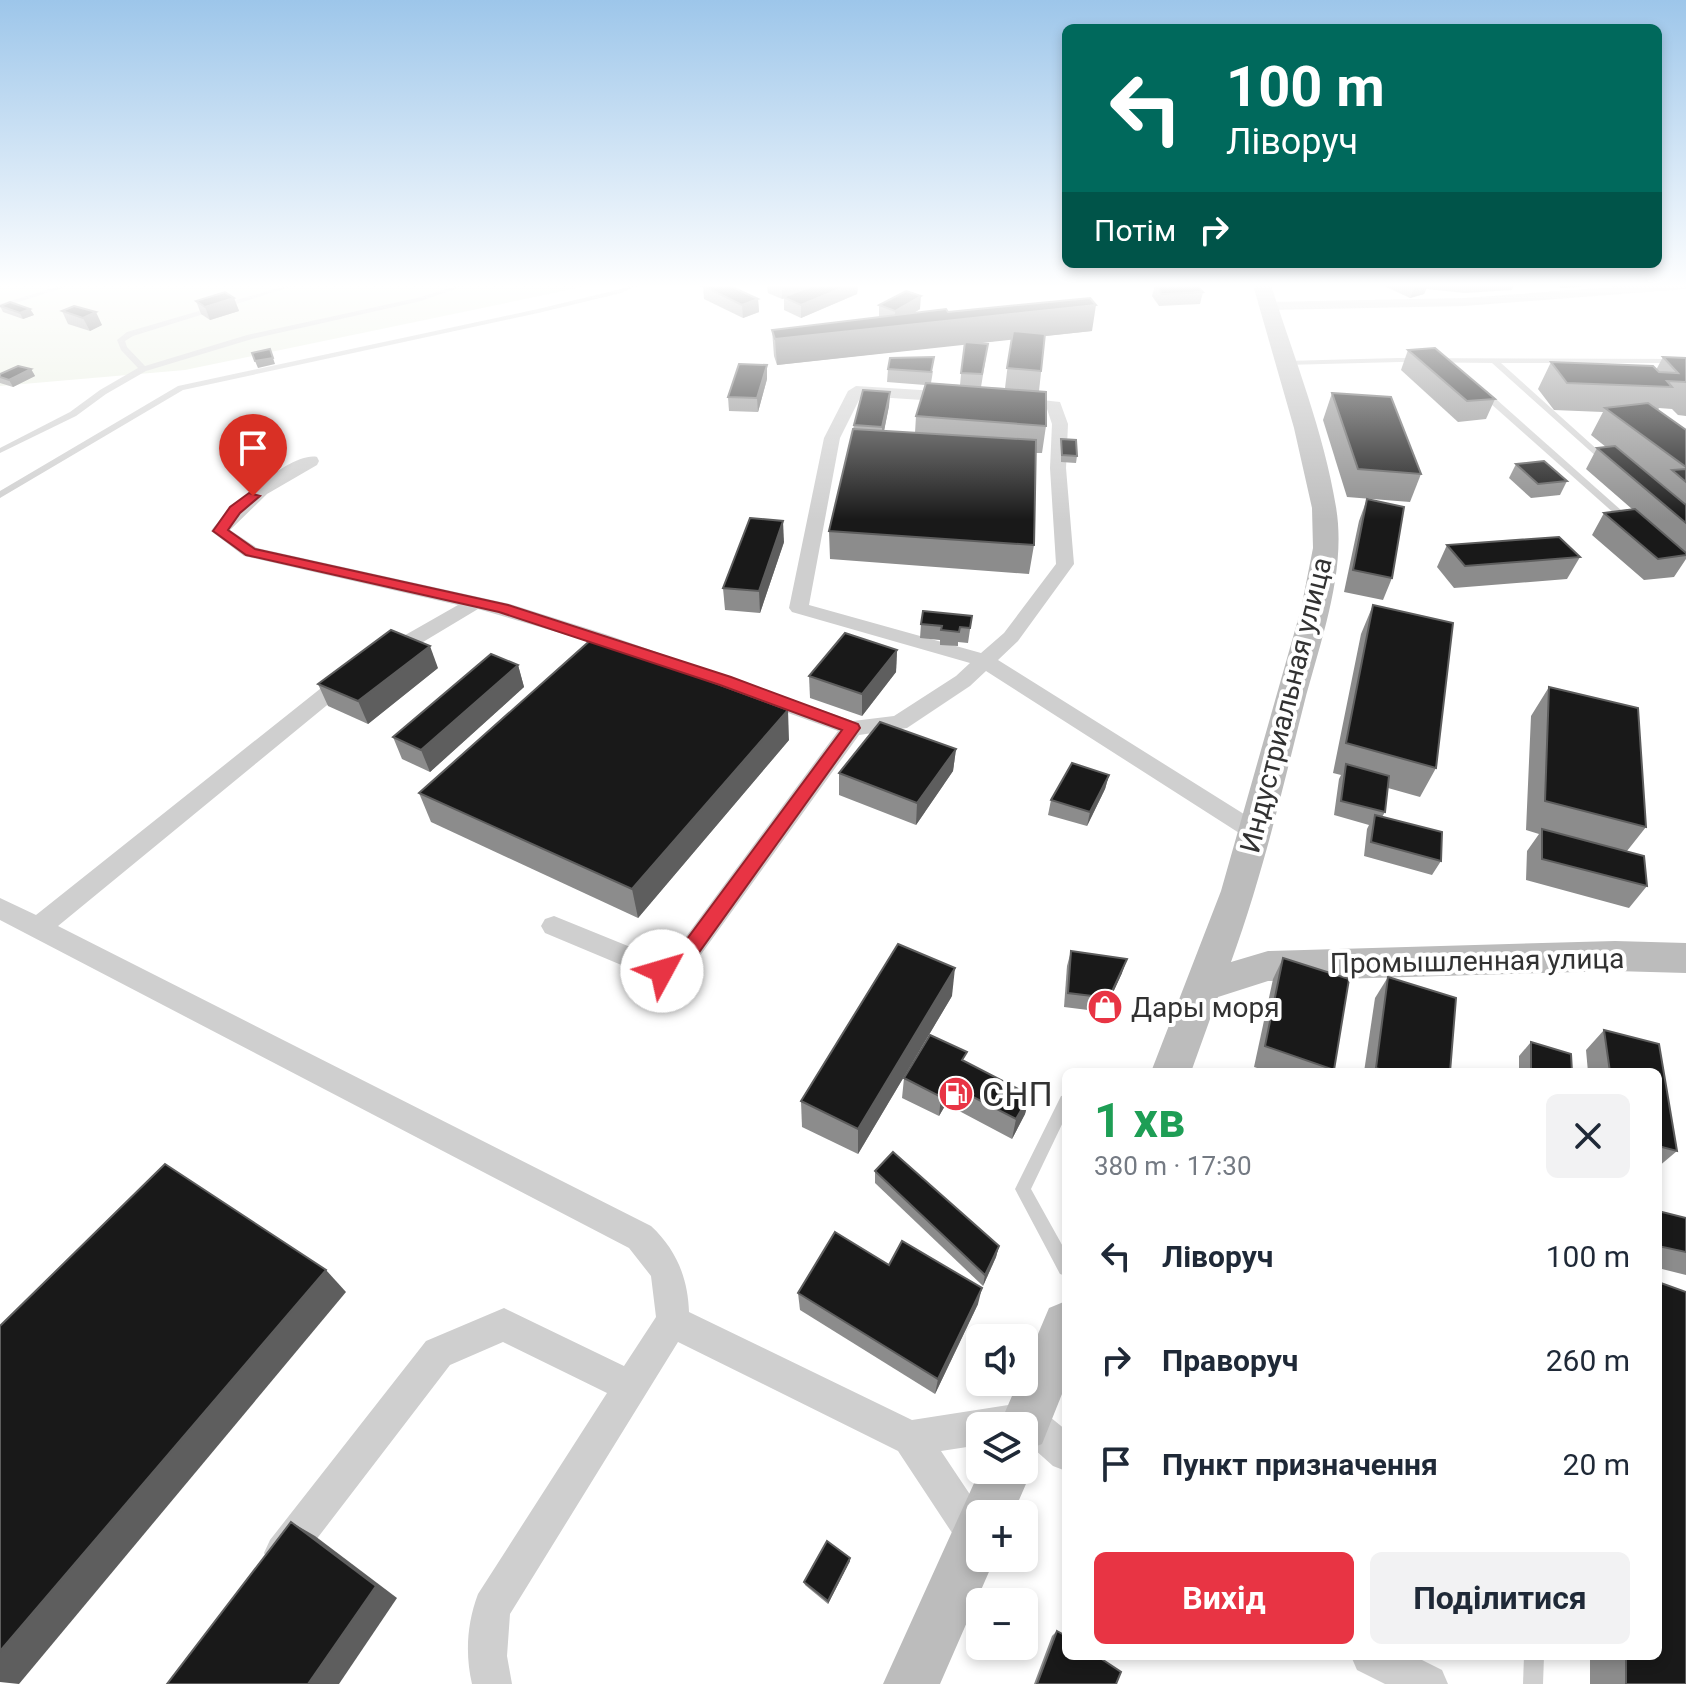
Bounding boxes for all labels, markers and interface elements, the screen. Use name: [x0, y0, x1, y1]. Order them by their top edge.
text: 100 m: [1226, 54, 1385, 120]
icon: left: [1094, 56, 1198, 160]
text: Ліворуч: [1226, 121, 1358, 163]
icon: right: [1192, 208, 1236, 252]
text: Потім: [1094, 213, 1176, 248]
pin: [219, 414, 287, 496]
icon: arrive: [231, 426, 275, 470]
street label: Индустриальная улица: [1233, 554, 1339, 856]
position arrow: [620, 929, 704, 1013]
street label: Промышленная улица: [1329, 942, 1625, 980]
shop icon: Дары моря: [1086, 988, 1124, 1026]
place label: Дары моря: [1131, 991, 1280, 1024]
place label: СНП: [982, 1074, 1053, 1114]
fuel station icon: СНП: [937, 1075, 975, 1113]
text: 1 хв: [1094, 1092, 1185, 1149]
button: close: [1546, 1094, 1630, 1178]
text: 380 m · 17:30: [1094, 1151, 1252, 1181]
icon: left: [1094, 1234, 1138, 1278]
text: Ліворуч: [1162, 1239, 1273, 1274]
text: 100 m: [1546, 1239, 1630, 1274]
map controls: [966, 1324, 1038, 1660]
button: sound: [966, 1324, 1038, 1396]
icon: right: [1094, 1338, 1138, 1382]
text: Праворуч: [1162, 1343, 1298, 1378]
text: 260 m: [1546, 1343, 1630, 1378]
button: layers: [966, 1412, 1038, 1484]
icon: arrive: [1094, 1442, 1138, 1486]
text: Пункт призначення: [1162, 1447, 1438, 1482]
text: 20 m: [1563, 1447, 1630, 1482]
button: +: [966, 1500, 1038, 1572]
button: Вихід: [1094, 1552, 1354, 1644]
button: Поділитися: [1370, 1552, 1630, 1644]
button: −: [966, 1588, 1038, 1660]

